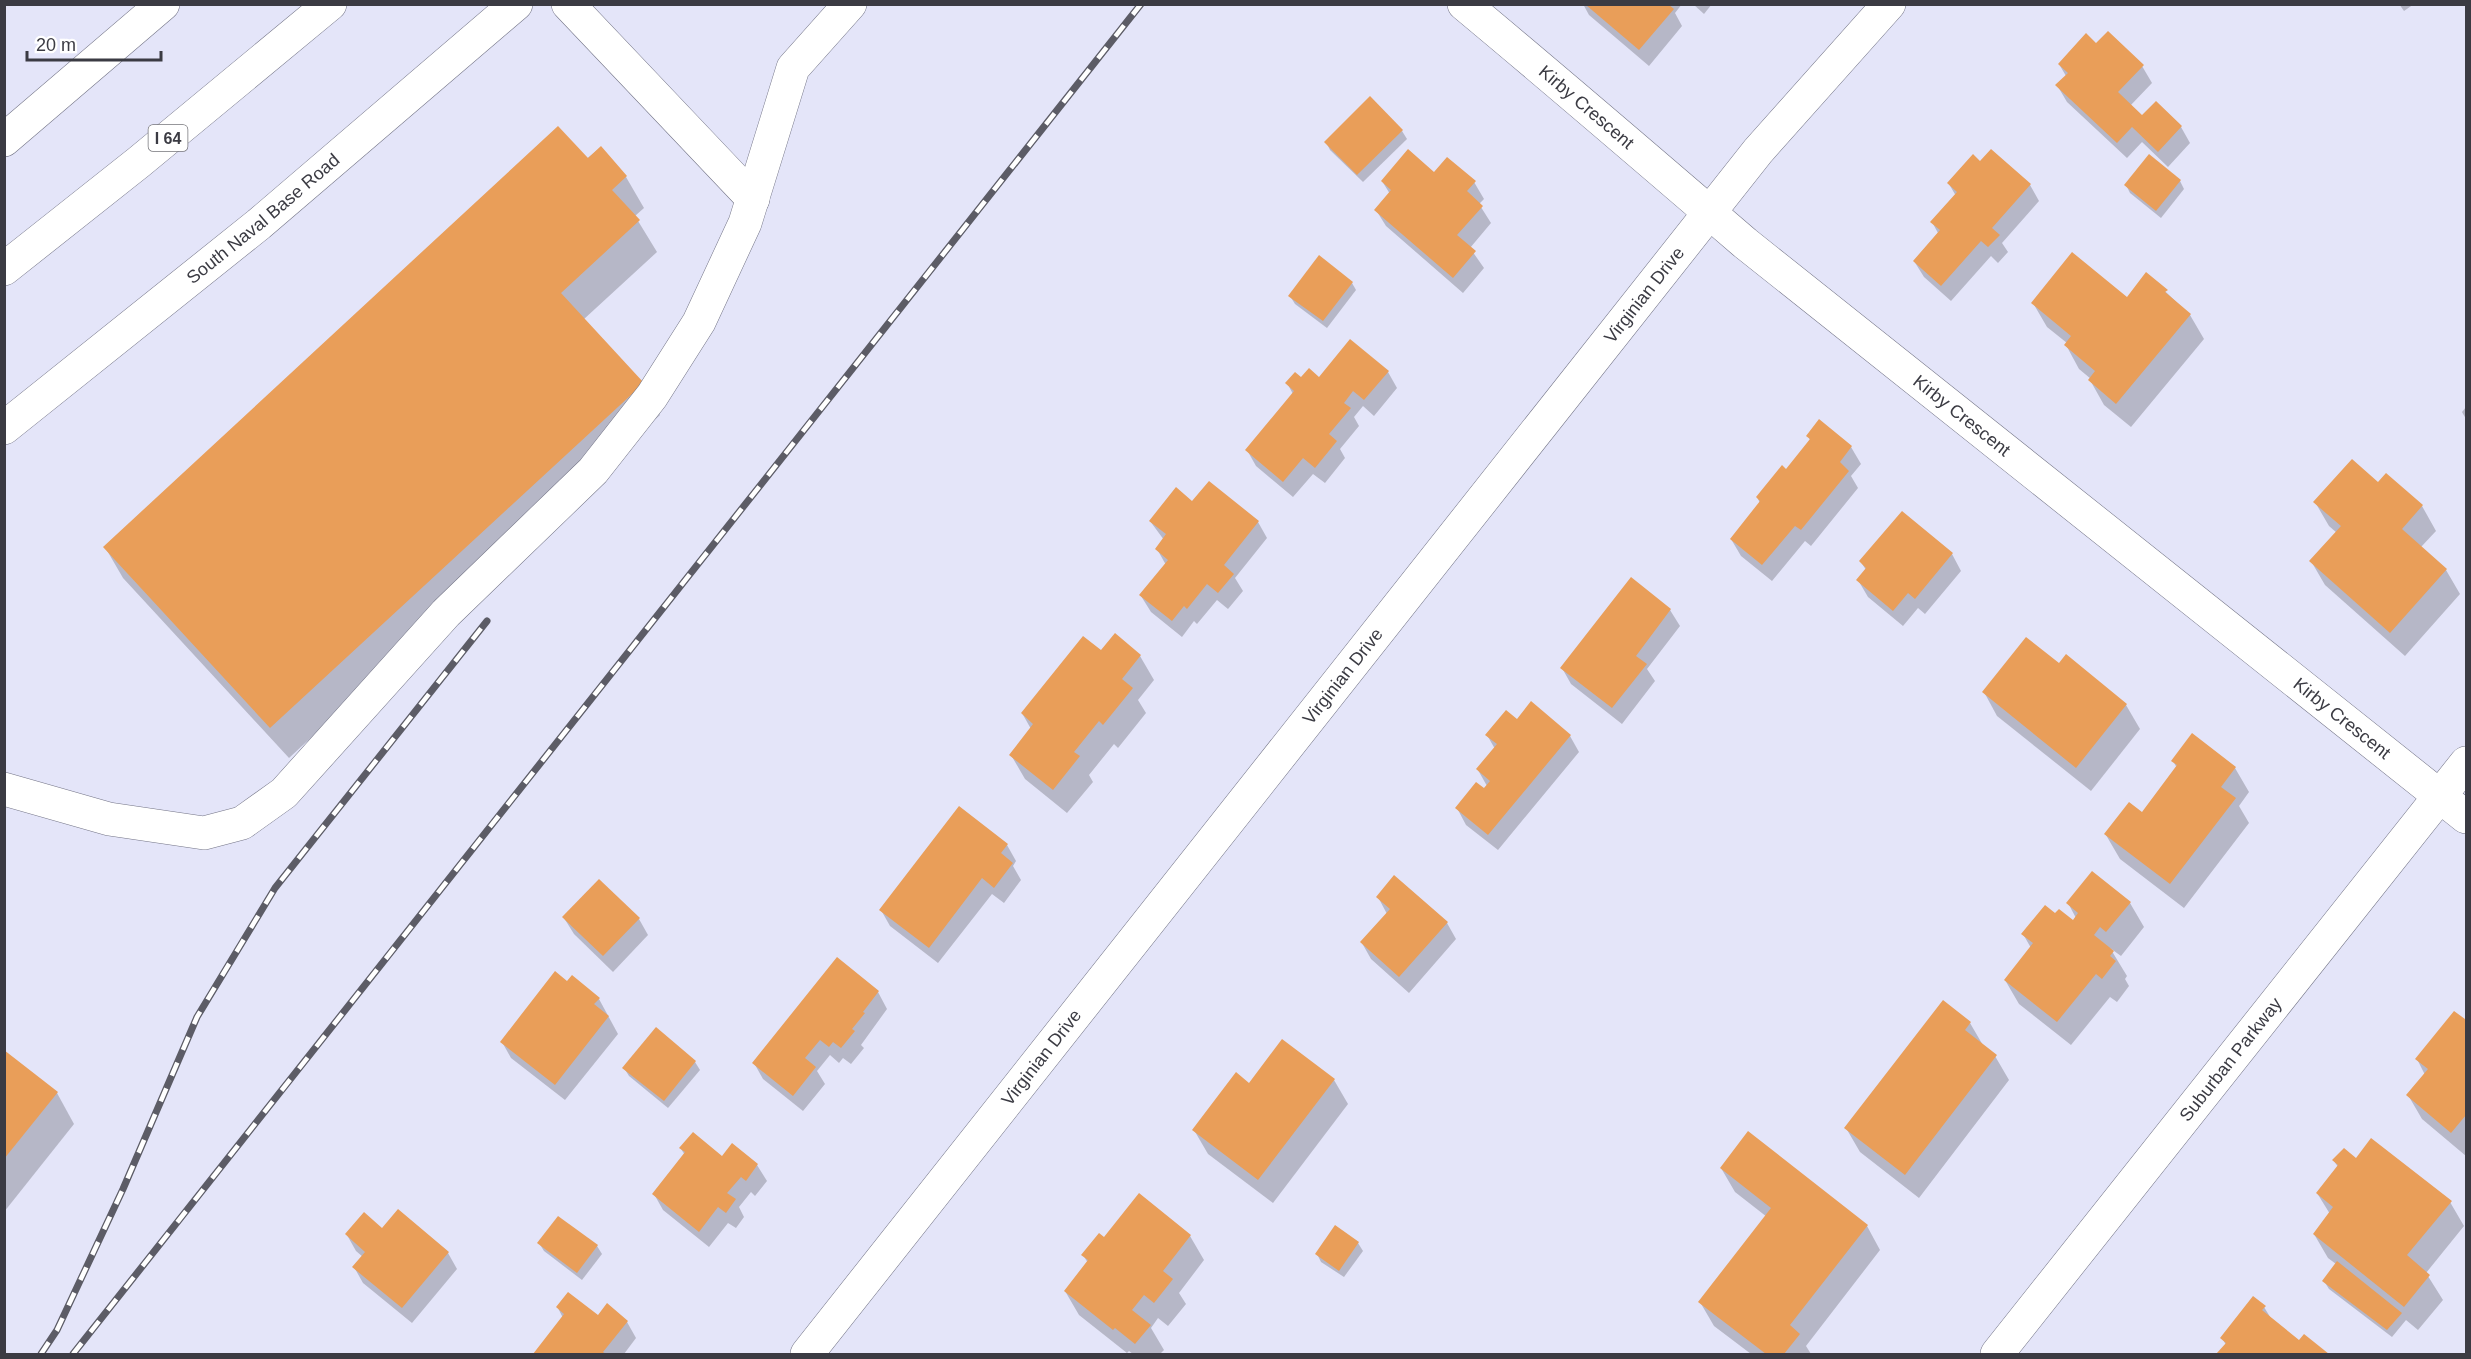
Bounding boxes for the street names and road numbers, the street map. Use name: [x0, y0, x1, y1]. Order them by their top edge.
street label: Kirby Crescent: [1535, 61, 1638, 153]
road number: I 64: [148, 125, 188, 151]
street label: South Naval Base Road: [183, 150, 343, 288]
street label: Virginian Drive: [1600, 243, 1688, 347]
street label: Kirby Crescent: [1909, 371, 2014, 460]
street label: Virginian Drive: [1299, 624, 1387, 728]
street label: Kirby Crescent: [2290, 674, 2394, 763]
street label: Suburban Parkway: [2176, 994, 2286, 1125]
street label: Virginian Drive: [997, 1005, 1085, 1109]

